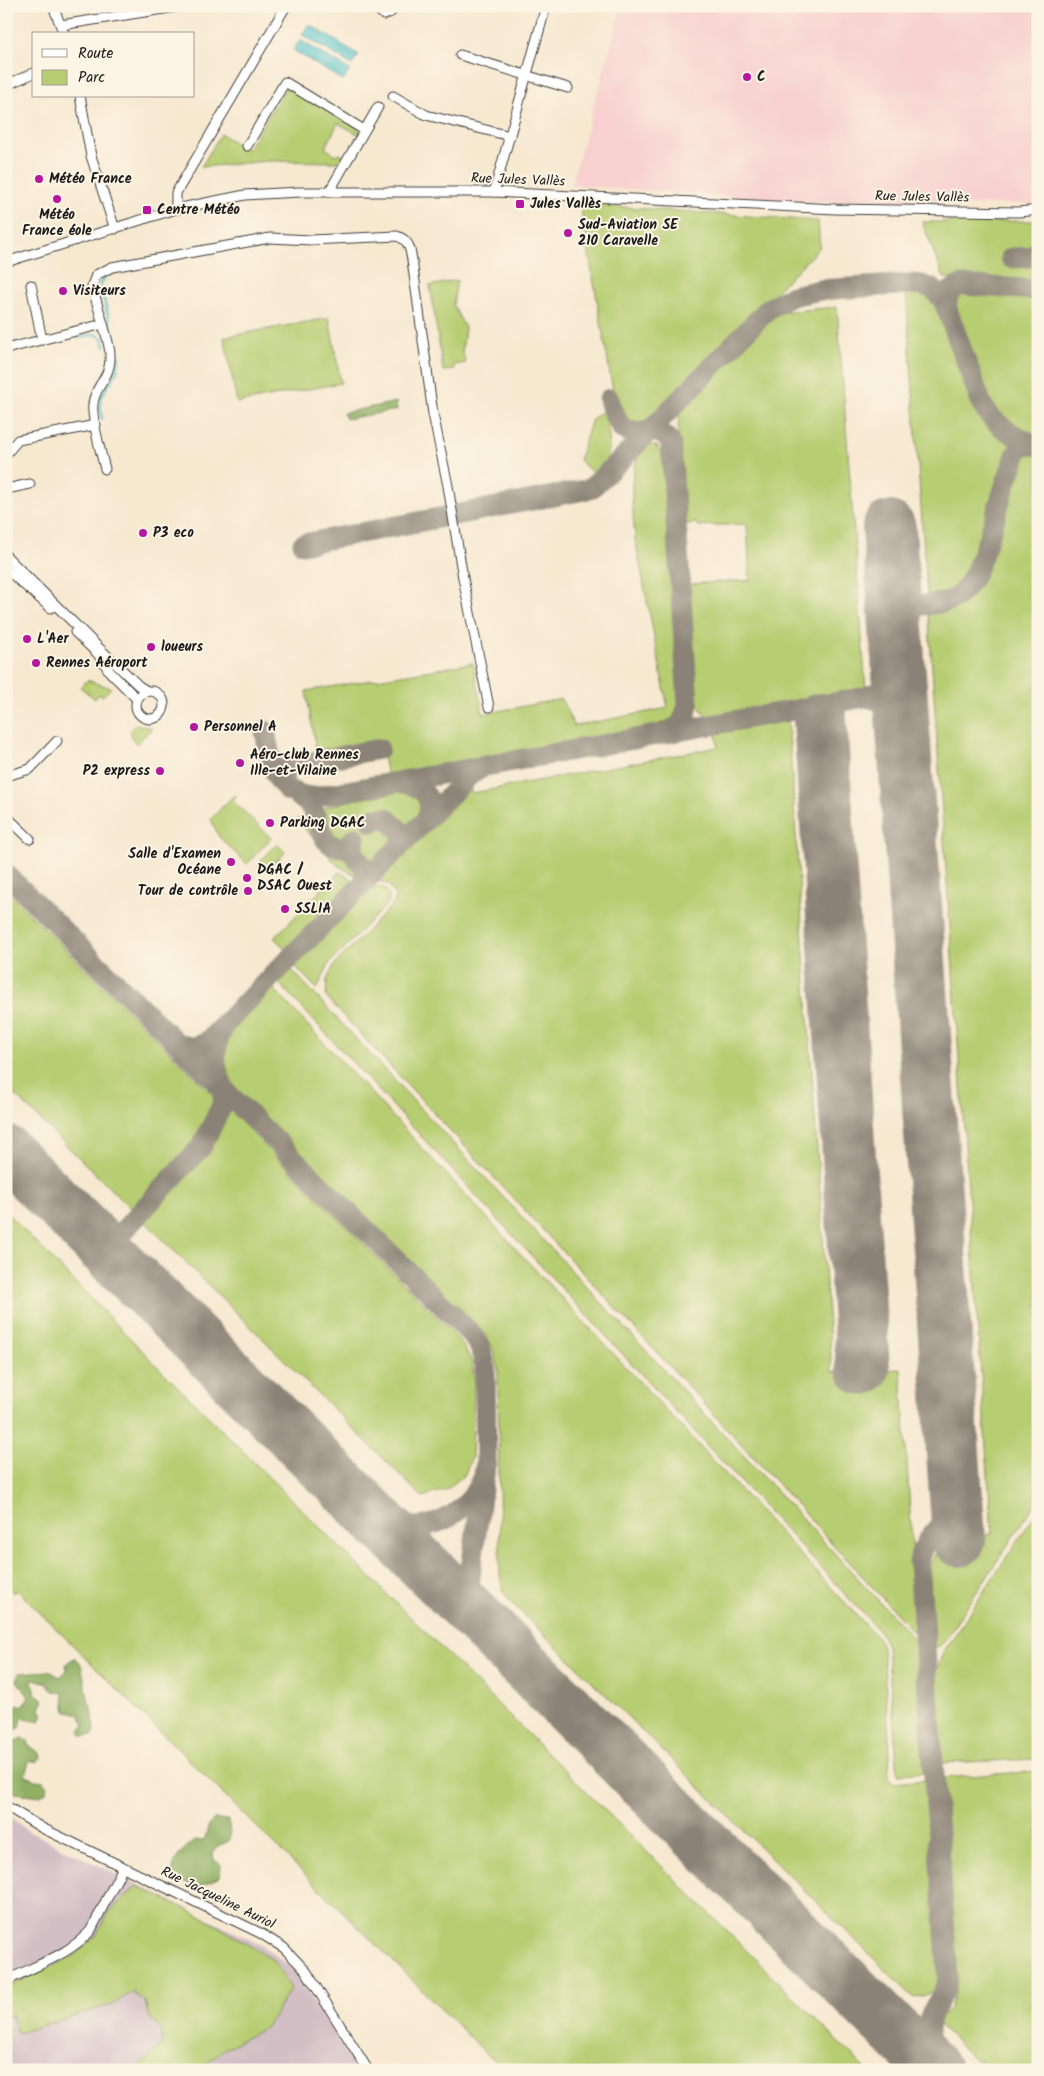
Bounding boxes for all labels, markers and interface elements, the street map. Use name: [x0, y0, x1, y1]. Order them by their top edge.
legend: [32, 32, 195, 98]
text: Route: [78, 42, 114, 66]
text: Parc: [78, 66, 105, 90]
place label: C: [757, 66, 766, 88]
marker: C: [741, 71, 753, 83]
street label: Rue Jules Vallès: [470, 167, 566, 193]
place label: Météo France: [49, 168, 132, 190]
marker: Météo France: [33, 173, 45, 185]
street label: Rue Jules Vallès: [875, 185, 969, 209]
marker: Météo France éole: [51, 193, 63, 205]
place label: Jules Vallès: [530, 193, 601, 215]
marker: Jules Vallès: [514, 198, 526, 210]
place label: Centre Météo: [157, 199, 240, 221]
place label: Météo France éole: [22, 204, 92, 242]
marker: Centre Météo: [141, 204, 153, 216]
place label: Sud-Aviation SE 210 Caravelle: [578, 214, 679, 252]
marker: Sud-Aviation SE 210 Caravelle: [562, 227, 574, 239]
place label: Visiteurs: [73, 280, 126, 302]
marker: Visiteurs: [57, 285, 69, 297]
place label: P3 eco: [153, 522, 194, 544]
marker: P3 eco: [137, 527, 149, 539]
place label: L'Aer: [37, 628, 69, 650]
marker: L'Aer: [21, 633, 33, 645]
place label: loueurs: [161, 636, 204, 658]
marker: loueurs: [145, 641, 157, 653]
place label: Rennes Aéroport: [46, 652, 148, 674]
marker: Rennes Aéroport: [30, 657, 42, 669]
place label: Personnel A: [204, 716, 277, 738]
marker: Personnel A: [188, 721, 200, 733]
place label: Aéro-club Rennes Ille-et-Vilaine: [250, 744, 359, 782]
marker: Aéro-club Rennes Ille-et-Vilaine: [234, 757, 246, 769]
place label: P2 express: [83, 760, 150, 782]
marker: P2 express: [154, 765, 166, 777]
place label: Parking DGAC: [280, 812, 365, 834]
marker: Parking DGAC: [264, 817, 276, 829]
place label: Salle d'Examen Océane: [128, 843, 221, 881]
marker: Salle d'Examen Océane: [225, 856, 237, 868]
place label: DGAC / DSAC Ouest: [257, 859, 333, 897]
marker: DGAC / DSAC Ouest: [241, 872, 253, 884]
place label: Tour de contrôle: [138, 880, 238, 902]
marker: Tour de contrôle: [242, 885, 254, 897]
place label: SSLIA: [295, 898, 331, 920]
marker: SSLIA: [279, 903, 291, 915]
street label: Rue Jacqueline Auriol: [157, 1861, 279, 1936]

